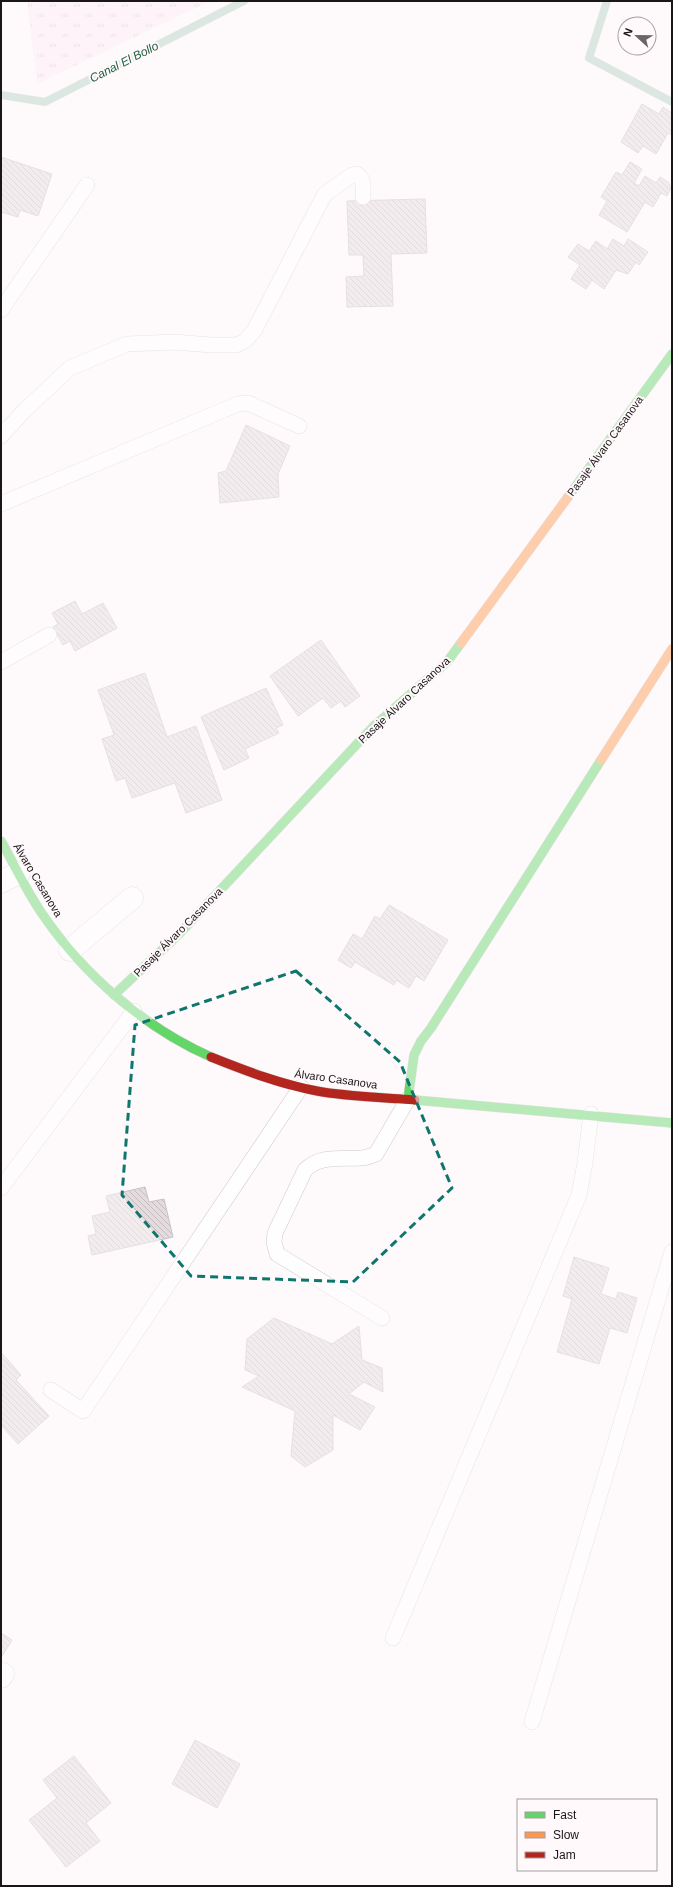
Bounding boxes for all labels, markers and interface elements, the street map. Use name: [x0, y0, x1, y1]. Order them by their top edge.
north arrow: [617, 16, 657, 56]
text: N: [621, 26, 635, 38]
water label: Canal El Bollo: [87, 39, 161, 85]
street label: Pasaje Álvaro Casanova: [565, 393, 646, 498]
street label: Pasaje Álvaro Casanova: [356, 654, 453, 745]
street label: Álvaro Casanova: [11, 841, 65, 920]
street label: Pasaje Álvaro Casanova: [131, 885, 225, 979]
street label: Álvaro Casanova: [294, 1067, 379, 1091]
legend: [517, 1799, 657, 1871]
text: Fast: [553, 1808, 577, 1822]
text: Slow: [553, 1828, 579, 1842]
text: Jam: [553, 1848, 576, 1862]

